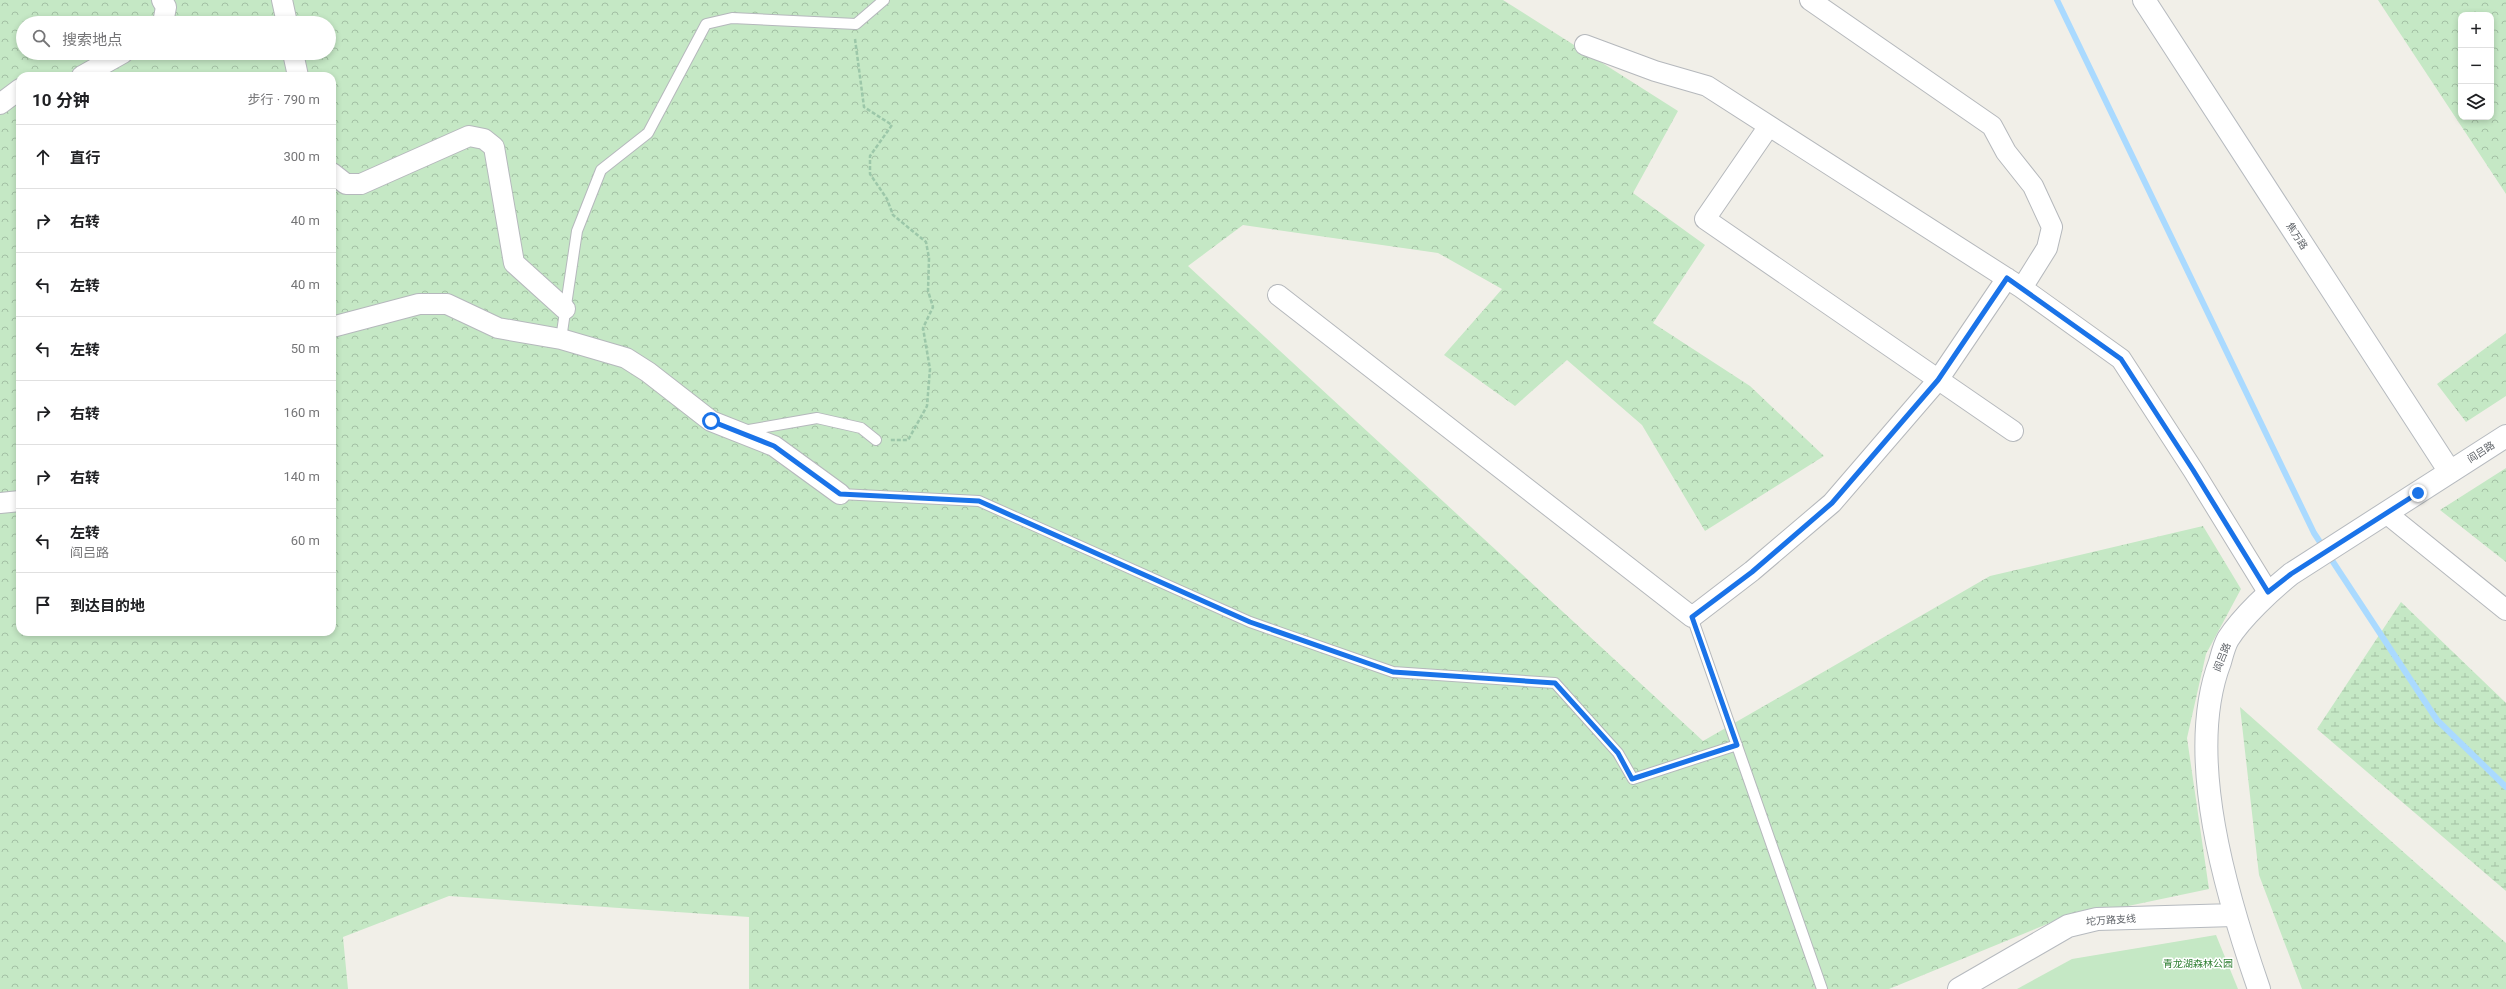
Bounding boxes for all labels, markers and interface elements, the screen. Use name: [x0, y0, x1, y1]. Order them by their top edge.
map controls: [2458, 12, 2494, 120]
button: +: [2458, 12, 2494, 48]
search box: [16, 16, 336, 60]
icon: search: [30, 27, 52, 49]
text: 搜索地点: [62, 31, 122, 49]
button: −: [2458, 48, 2494, 84]
button: layers: [2458, 84, 2494, 120]
text: 10 分钟: [32, 90, 90, 110]
text: 步行 · 790 m: [248, 92, 320, 107]
icon: ahead: [32, 146, 54, 168]
text: 直行: [70, 149, 100, 167]
text: 300 m: [283, 149, 320, 164]
icon: right: [32, 210, 54, 232]
text: 右转: [70, 213, 100, 231]
text: 40 m: [291, 213, 320, 228]
street label: 焦万路: [2284, 220, 2310, 252]
icon: left: [32, 274, 54, 296]
text: 左转: [70, 277, 100, 295]
text: 40 m: [291, 277, 320, 292]
icon: left: [32, 338, 54, 360]
text: 左转: [70, 341, 100, 359]
text: 50 m: [291, 341, 320, 356]
icon: right: [32, 402, 54, 424]
text: 右转: [70, 405, 100, 423]
text: 160 m: [283, 405, 320, 420]
route start: [702, 412, 720, 430]
street label: 阎吕路: [2465, 439, 2497, 465]
icon: right: [32, 466, 54, 488]
text: 右转: [70, 469, 100, 487]
text: 140 m: [283, 469, 320, 484]
route end: [2409, 484, 2427, 502]
text: 左转: [70, 524, 100, 542]
icon: left: [32, 530, 54, 552]
text: 60 m: [291, 533, 320, 548]
text: 阎吕路: [70, 545, 109, 560]
icon: arrive: [32, 594, 54, 616]
text: 到达目的地: [70, 597, 145, 615]
street label: 阎吕路: [2211, 641, 2233, 673]
street label: 坨万路支线: [2086, 913, 2136, 927]
park label: 青龙湖森林公园: [2163, 958, 2233, 969]

